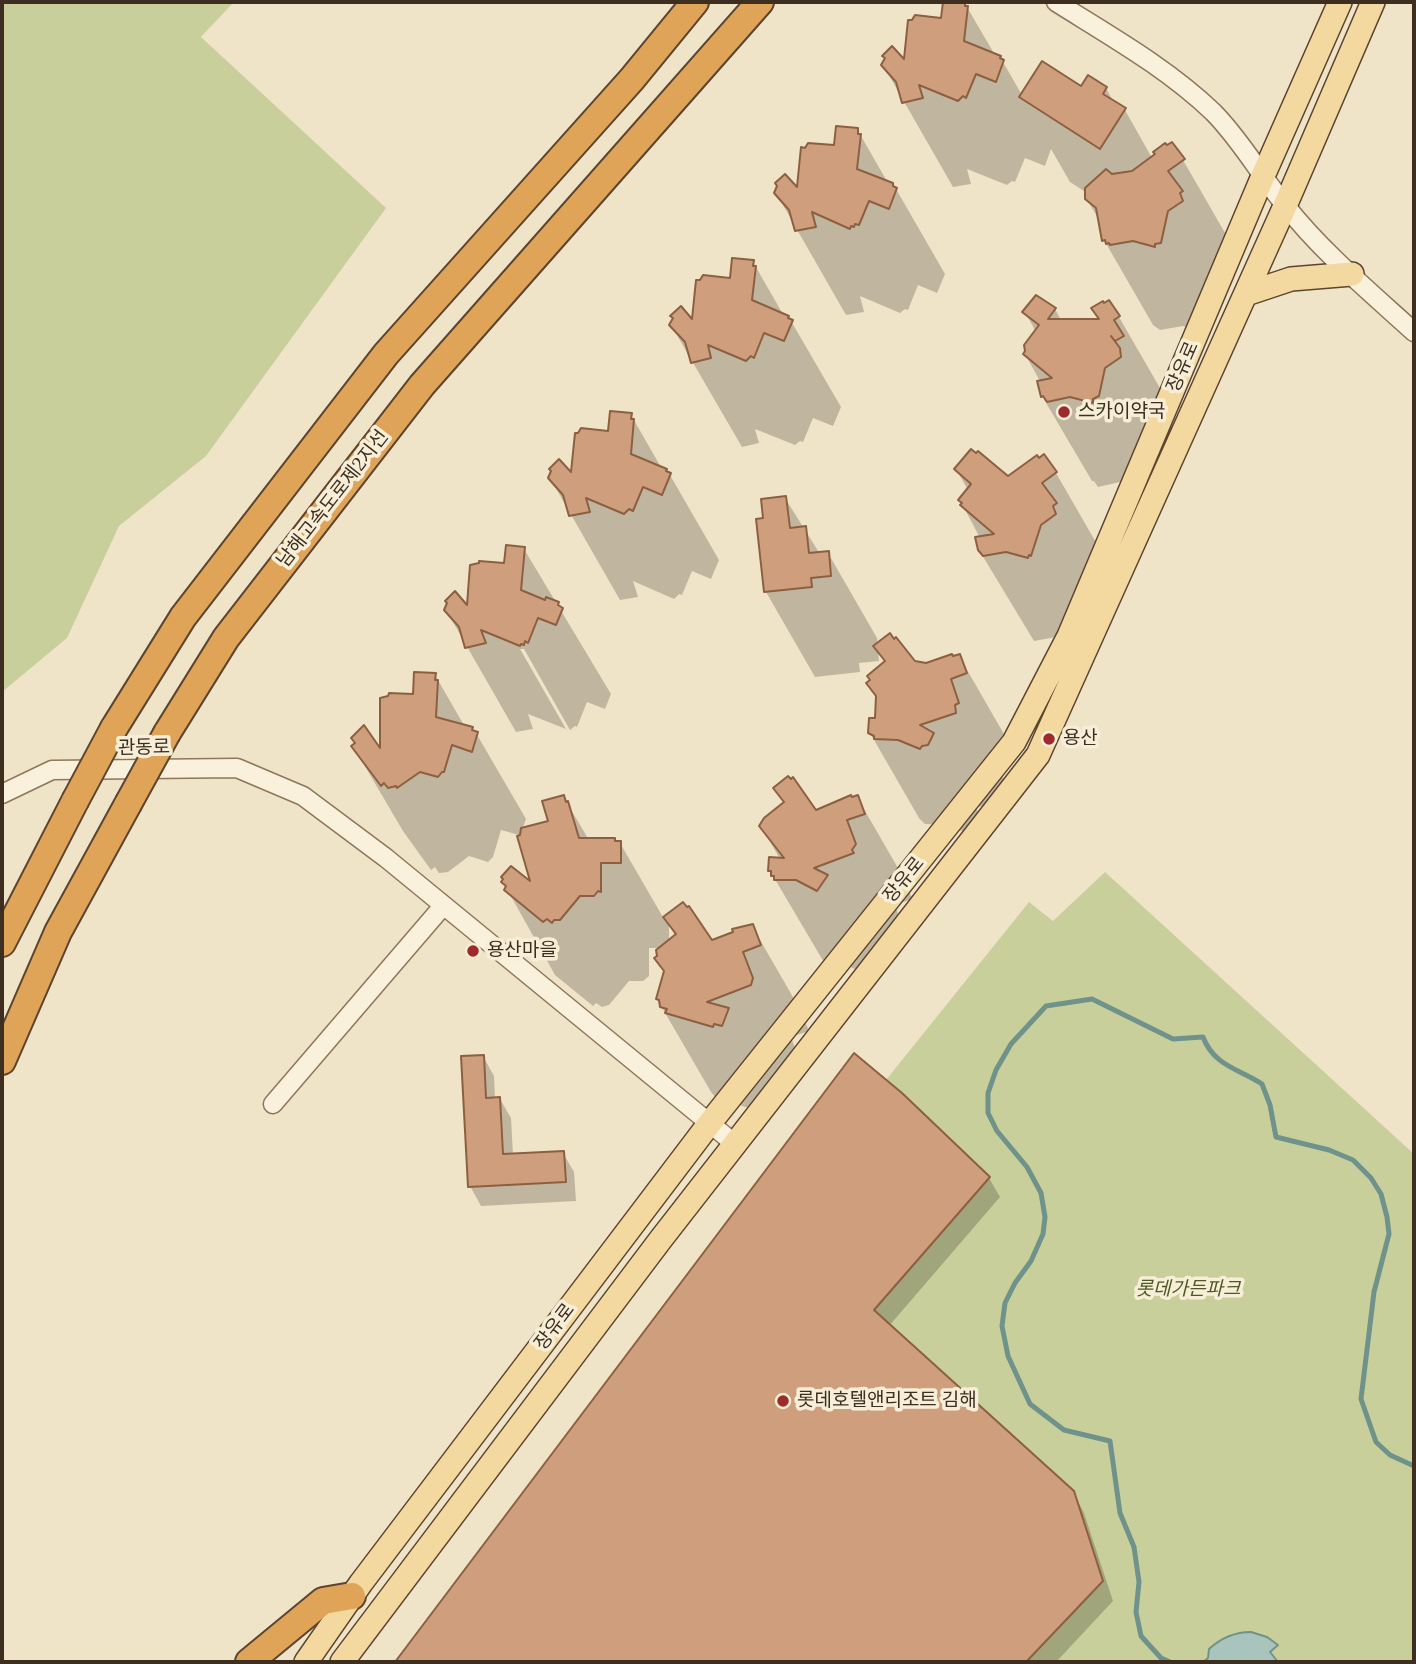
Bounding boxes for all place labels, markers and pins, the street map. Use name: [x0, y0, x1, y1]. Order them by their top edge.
place label: 스카이약국: [1078, 401, 1165, 423]
marker: 스카이약국: [1056, 404, 1072, 420]
place label: 용산: [1063, 728, 1098, 750]
marker: 용산: [1041, 731, 1057, 747]
place label: 용산마을: [487, 940, 557, 962]
marker: 용산마을: [465, 943, 481, 959]
place label: 롯데호텔앤리조트 김해: [797, 1390, 977, 1412]
marker: 롯데호텔앤리조트 김해: [775, 1393, 791, 1409]

